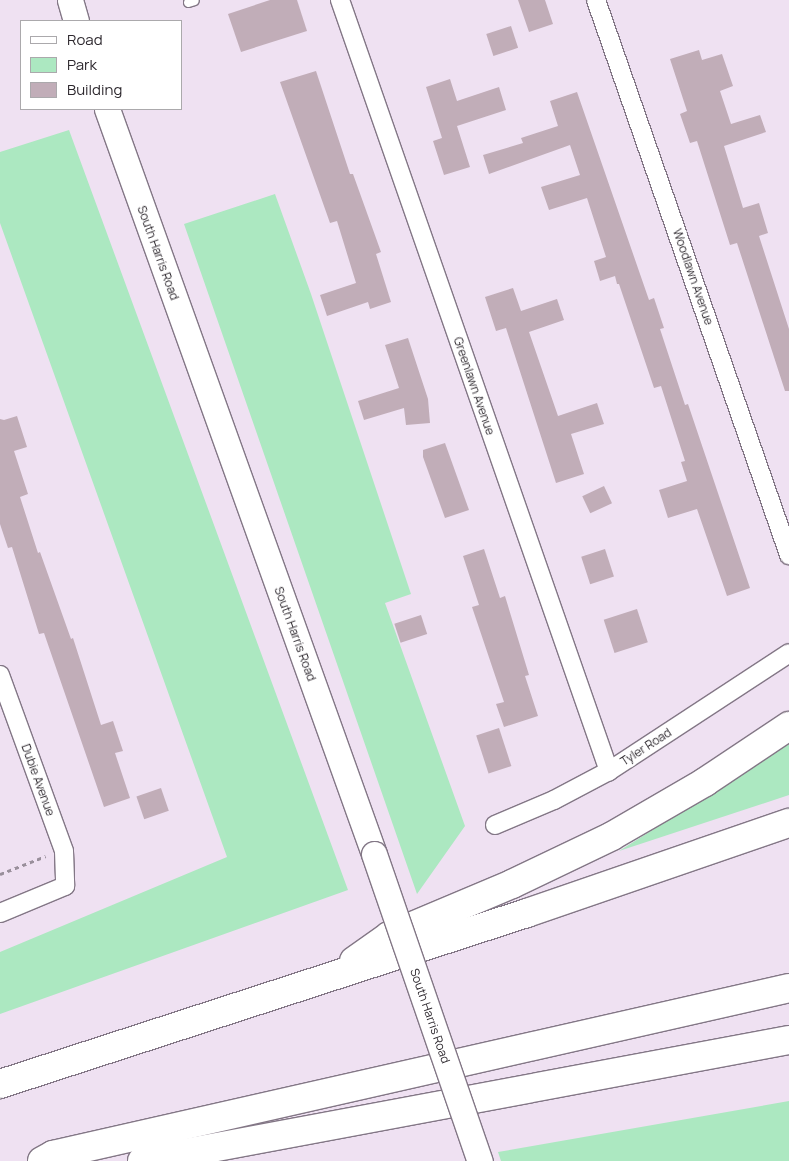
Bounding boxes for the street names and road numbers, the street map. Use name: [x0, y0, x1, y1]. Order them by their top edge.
street label: South Harris Road: [134, 204, 182, 302]
street label: Woodlawn Avenue: [670, 227, 716, 327]
street label: Greenlawn Avenue: [450, 335, 498, 437]
street label: South Harris Road: [271, 585, 319, 683]
street label: Tyler Road: [618, 725, 674, 769]
street label: Dubie Avenue: [18, 742, 58, 818]
street label: South Harris Road: [407, 967, 453, 1065]

